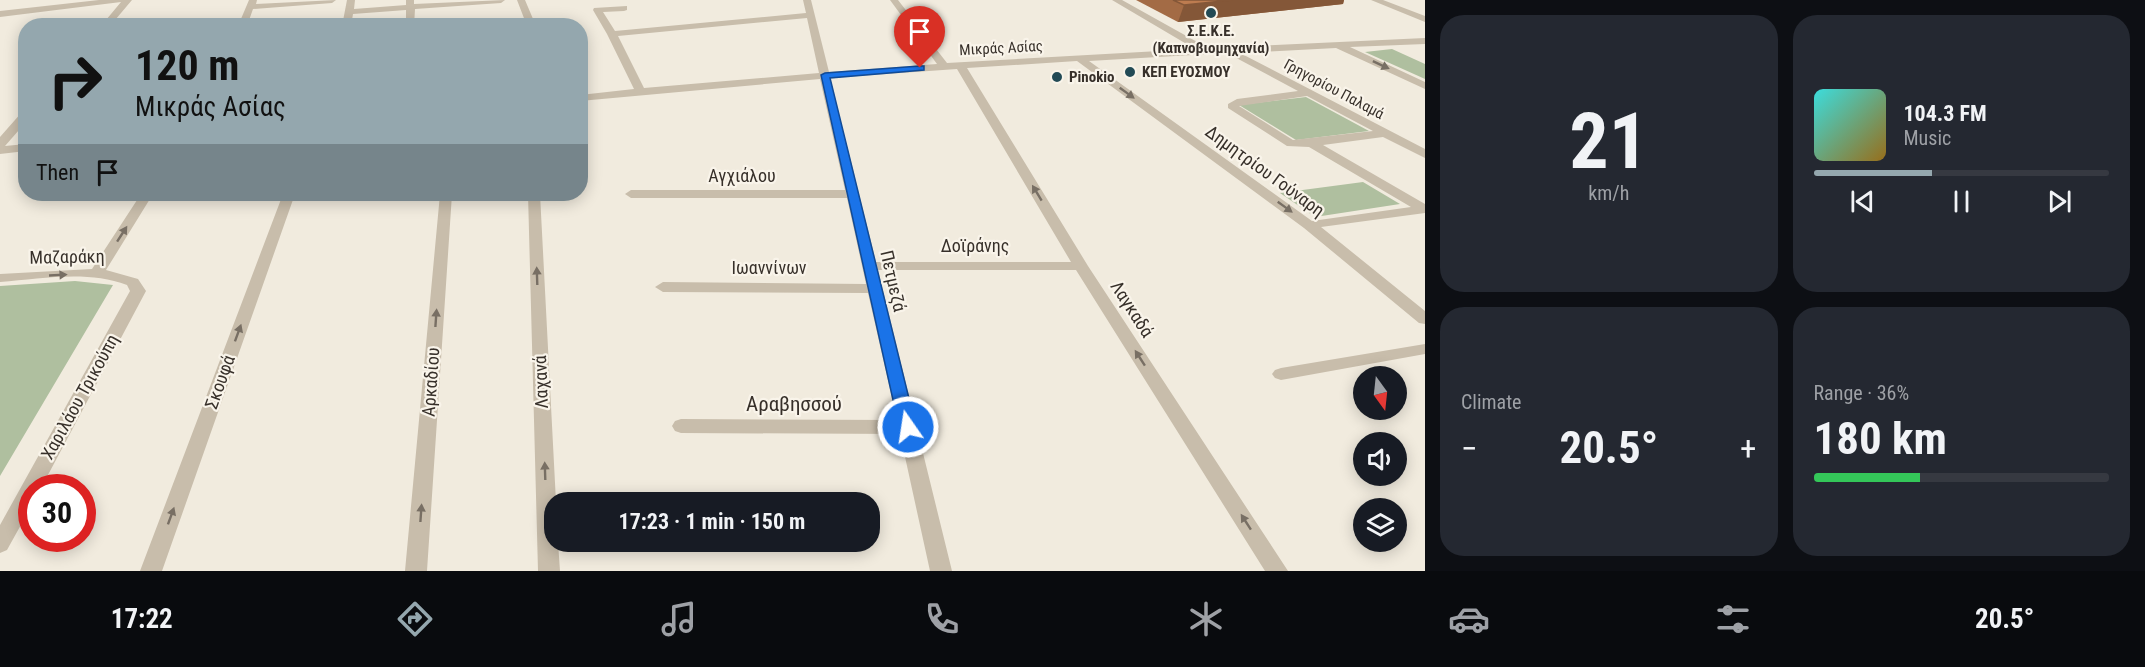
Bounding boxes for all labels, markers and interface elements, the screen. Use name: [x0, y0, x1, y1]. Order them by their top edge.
pin: [894, 6, 945, 68]
marker: Σ.Ε.Κ.Ε. (Καπνοβιομηχανία): [1204, 6, 1218, 20]
icon: arrive: [903, 15, 936, 48]
place label: Σ.Ε.Κ.Ε. (Καπνοβιομηχανία): [1153, 22, 1270, 57]
street label: Μικράς Ασίας: [959, 37, 1043, 59]
text: 120 m: [135, 41, 240, 90]
icon: right: [36, 42, 114, 120]
street label: Γρηγορίου Παλαμά: [1281, 55, 1388, 123]
one-way arrow: [1372, 61, 1389, 70]
place label: ΚΕΠ ΕΥΟΣΜΟΥ: [1142, 63, 1231, 81]
marker: ΚΕΠ ΕΥΟΣΜΟΥ: [1123, 65, 1137, 79]
place label: Pinokio: [1069, 68, 1115, 86]
marker: Pinokio: [1050, 70, 1064, 84]
one-way arrow: [1119, 87, 1135, 99]
text: Μικράς Ασίας: [135, 91, 286, 123]
text: 21: [1569, 96, 1648, 187]
text: 104.3 FM: [1904, 101, 1987, 126]
street label: Δημητρίου Γούναρη: [1202, 120, 1329, 221]
text: Music: [1904, 126, 1951, 150]
icon: arrive: [91, 156, 124, 189]
text: Then: [36, 160, 79, 185]
street label: Αγχιάλου: [708, 165, 776, 186]
text: km/h: [1588, 181, 1629, 205]
one-way arrow: [1031, 185, 1042, 201]
icon: previous: [1846, 185, 1879, 218]
icon: pause: [1945, 185, 1978, 218]
icon: next: [2043, 185, 2076, 218]
one-way arrow: [1278, 201, 1293, 213]
one-way arrow: [116, 226, 127, 242]
street label: Δοϊράνης: [941, 235, 1009, 256]
street label: Μαζαράκη: [29, 245, 105, 268]
street label: Πετμεζά: [876, 248, 911, 314]
street label: Ιωαννίνων: [731, 257, 807, 278]
one-way arrow: [532, 266, 541, 285]
one-way arrow: [49, 270, 68, 279]
street label: Λαγκαδά: [1106, 277, 1158, 341]
one-way arrow: [431, 309, 441, 328]
one-way arrow: [234, 324, 243, 342]
street label: Χαριλάου Τρικούπη: [36, 330, 123, 463]
street label: Αρκαδίου: [418, 347, 443, 417]
one-way arrow: [1135, 350, 1146, 366]
street label: Σκουφά: [200, 352, 239, 412]
street label: Λαχανά: [529, 355, 552, 409]
north arrow: [1353, 366, 1407, 420]
map controls: [1353, 366, 1407, 552]
text: Range · 36%: [1814, 381, 1909, 405]
text: Climate: [1461, 390, 1521, 414]
street label: Αραβησσού: [746, 392, 842, 416]
position arrow: [876, 395, 940, 459]
text: 180 km: [1814, 412, 1947, 465]
text: 20.5°: [1559, 421, 1658, 474]
text: −: [1461, 429, 1478, 468]
text: +: [1740, 429, 1756, 468]
button: sound: [1353, 432, 1407, 486]
one-way arrow: [540, 461, 549, 480]
speed limit sign: 30: [18, 474, 96, 552]
button: layers: [1353, 498, 1407, 552]
one-way arrow: [416, 503, 426, 522]
one-way arrow: [166, 507, 176, 525]
text: 17:23 · 1 min · 150 m: [619, 509, 805, 534]
one-way arrow: [1240, 514, 1251, 530]
icon: directions: [394, 598, 436, 640]
icon: music: [658, 598, 700, 640]
icon: phone: [921, 598, 963, 640]
icon: climate: [1185, 598, 1227, 640]
icon: car: [1448, 598, 1490, 640]
icon: filters: [1712, 598, 1754, 640]
text: 17:22: [111, 603, 173, 635]
text: 20.5°: [1975, 603, 2034, 635]

